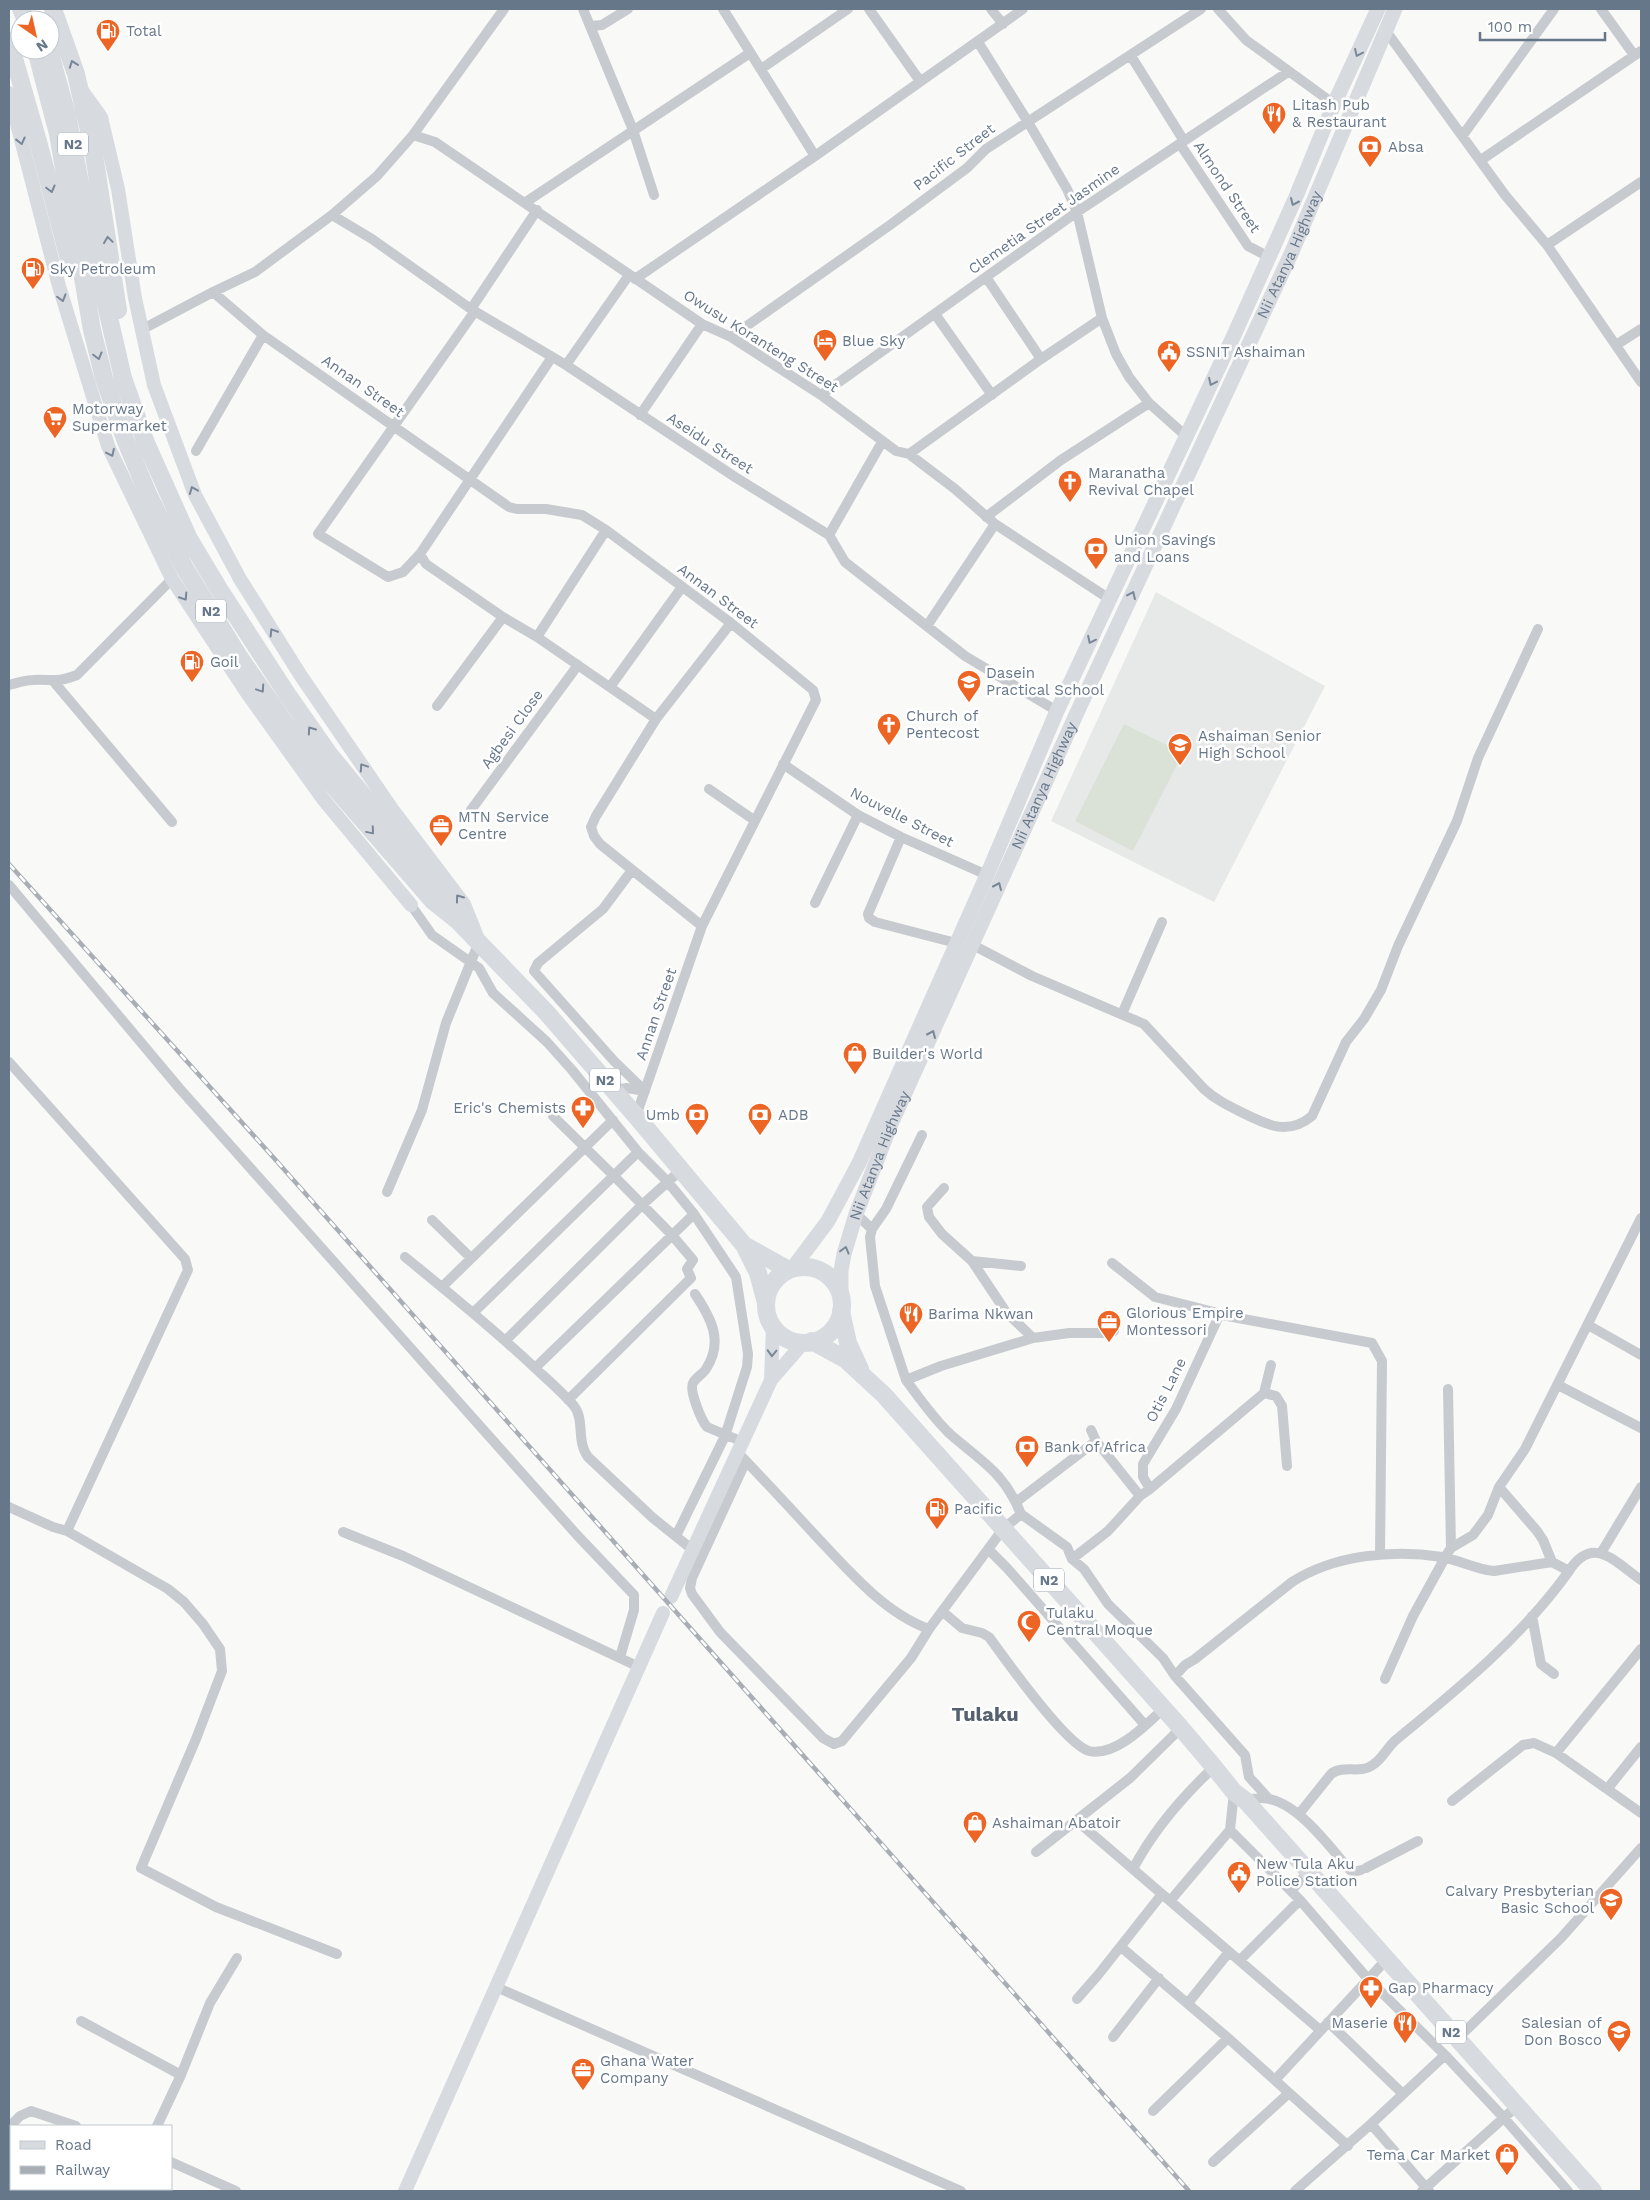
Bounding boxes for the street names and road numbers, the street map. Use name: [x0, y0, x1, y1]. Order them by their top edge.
street label: Pacific Street: [910, 119, 999, 194]
road number: N2: [58, 132, 88, 156]
street label: Almond Street: [1190, 138, 1265, 237]
street label: Clemetia Street Jasmine: [965, 160, 1123, 278]
street label: Nii Atanya Highway: [1253, 188, 1326, 321]
street label: Owusu Koranteng Street: [680, 286, 842, 397]
street label: Annan Street: [318, 351, 408, 421]
street label: Aseidu Street: [663, 408, 757, 478]
street label: Annan Street: [674, 560, 763, 633]
road number: N2: [196, 600, 226, 622]
street label: Agbesi Close: [477, 686, 547, 772]
street label: Nii Atanya Highway: [1007, 719, 1081, 852]
street label: Nouvelle Street: [847, 783, 957, 851]
street label: Annan Street: [632, 965, 680, 1063]
road number: N2: [590, 1068, 620, 1092]
street label: Nii Atanya Highway: [846, 1088, 914, 1222]
street label: Otis Lane: [1142, 1355, 1190, 1425]
road number: N2: [1034, 1568, 1064, 1592]
road number: N2: [1436, 2020, 1466, 2044]

